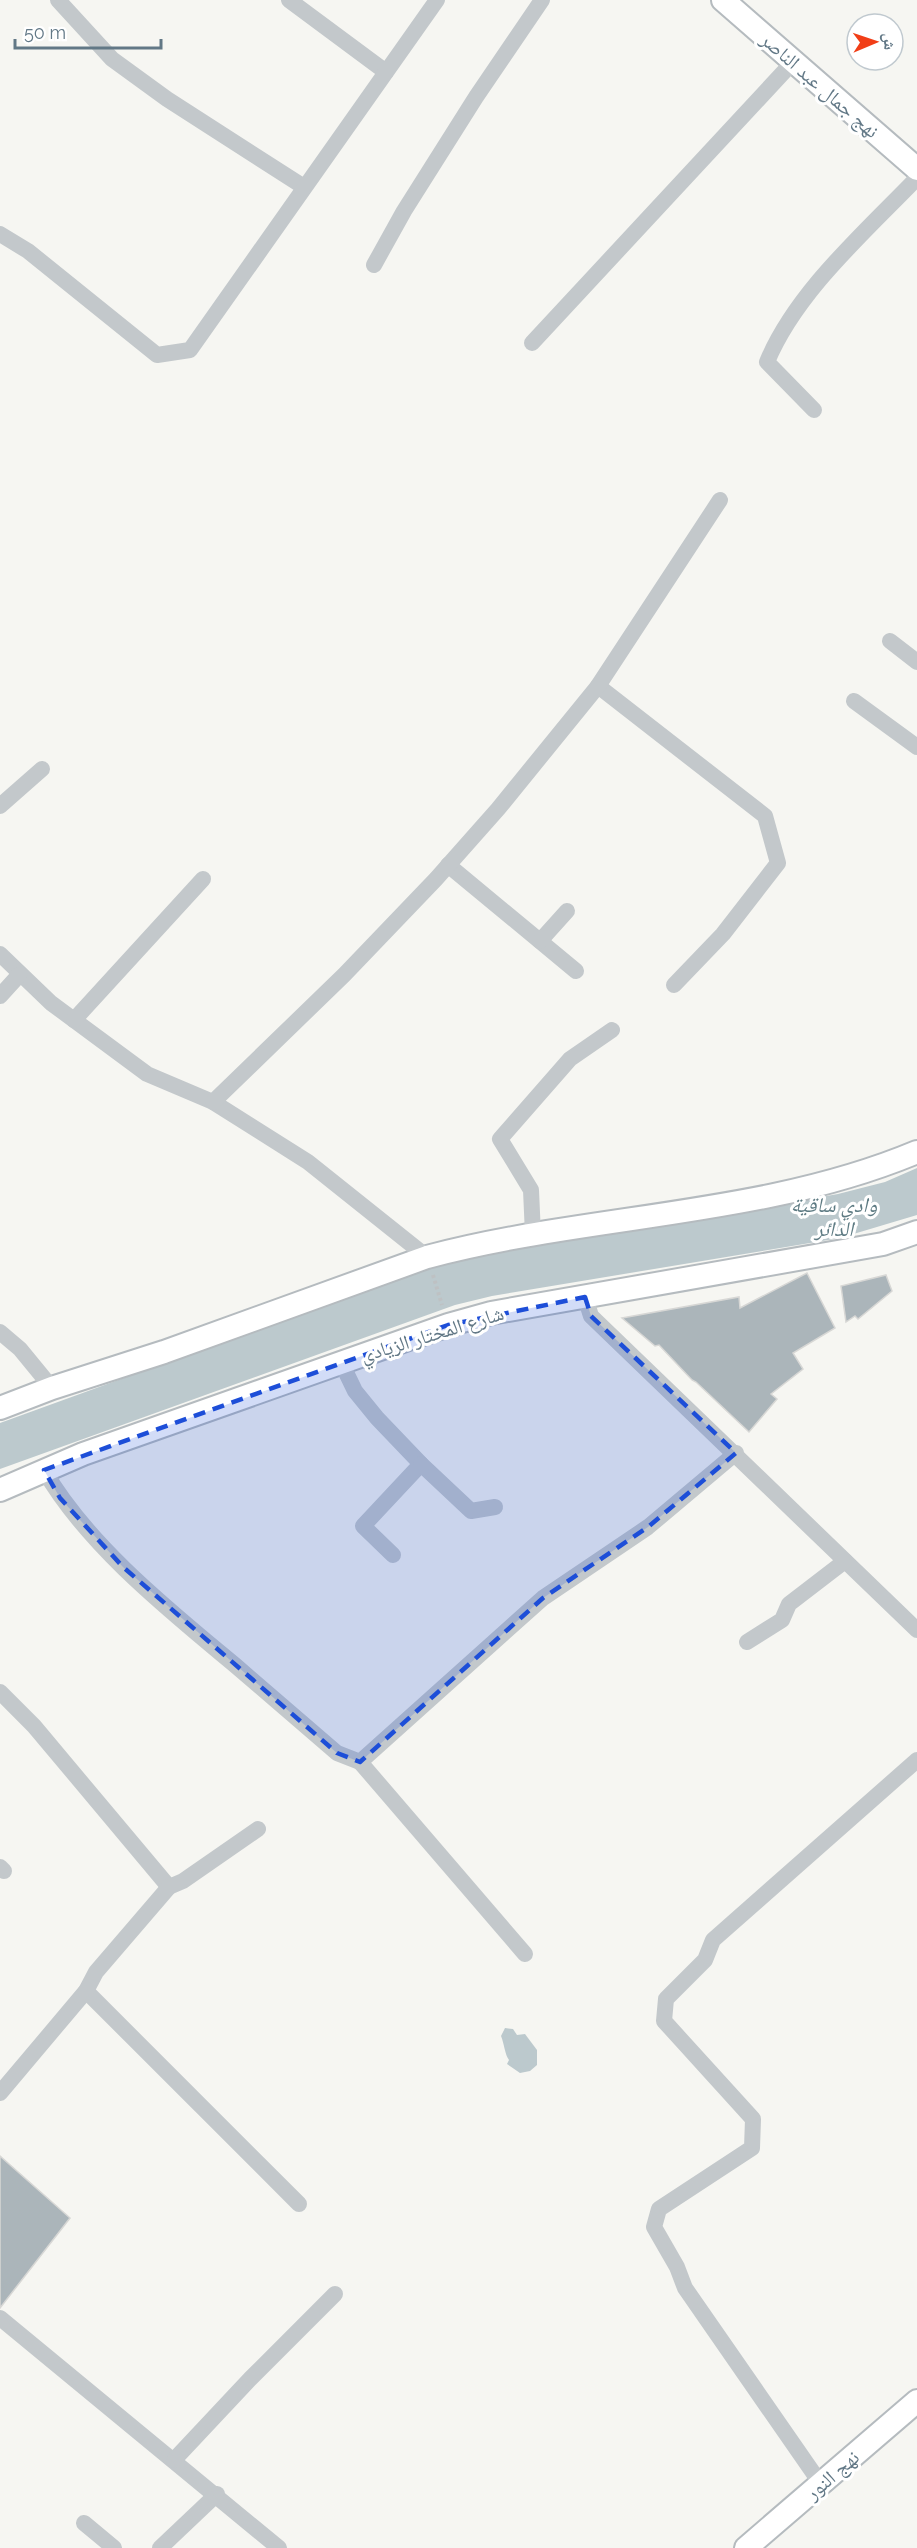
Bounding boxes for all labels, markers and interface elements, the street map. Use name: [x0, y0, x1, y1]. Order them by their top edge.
scale bar: [15, 12, 160, 50]
north arrow: [845, 12, 905, 72]
text: 50 m: [24, 22, 66, 43]
street label: نهج جمال عبد الناصر: [755, 26, 884, 144]
text: ش: [880, 33, 899, 50]
water label: وادي ساقية الدائر: [791, 1192, 878, 1241]
street label: شارع المختار الزيادي: [358, 1301, 508, 1371]
street label: نهج النور: [799, 2445, 864, 2506]

